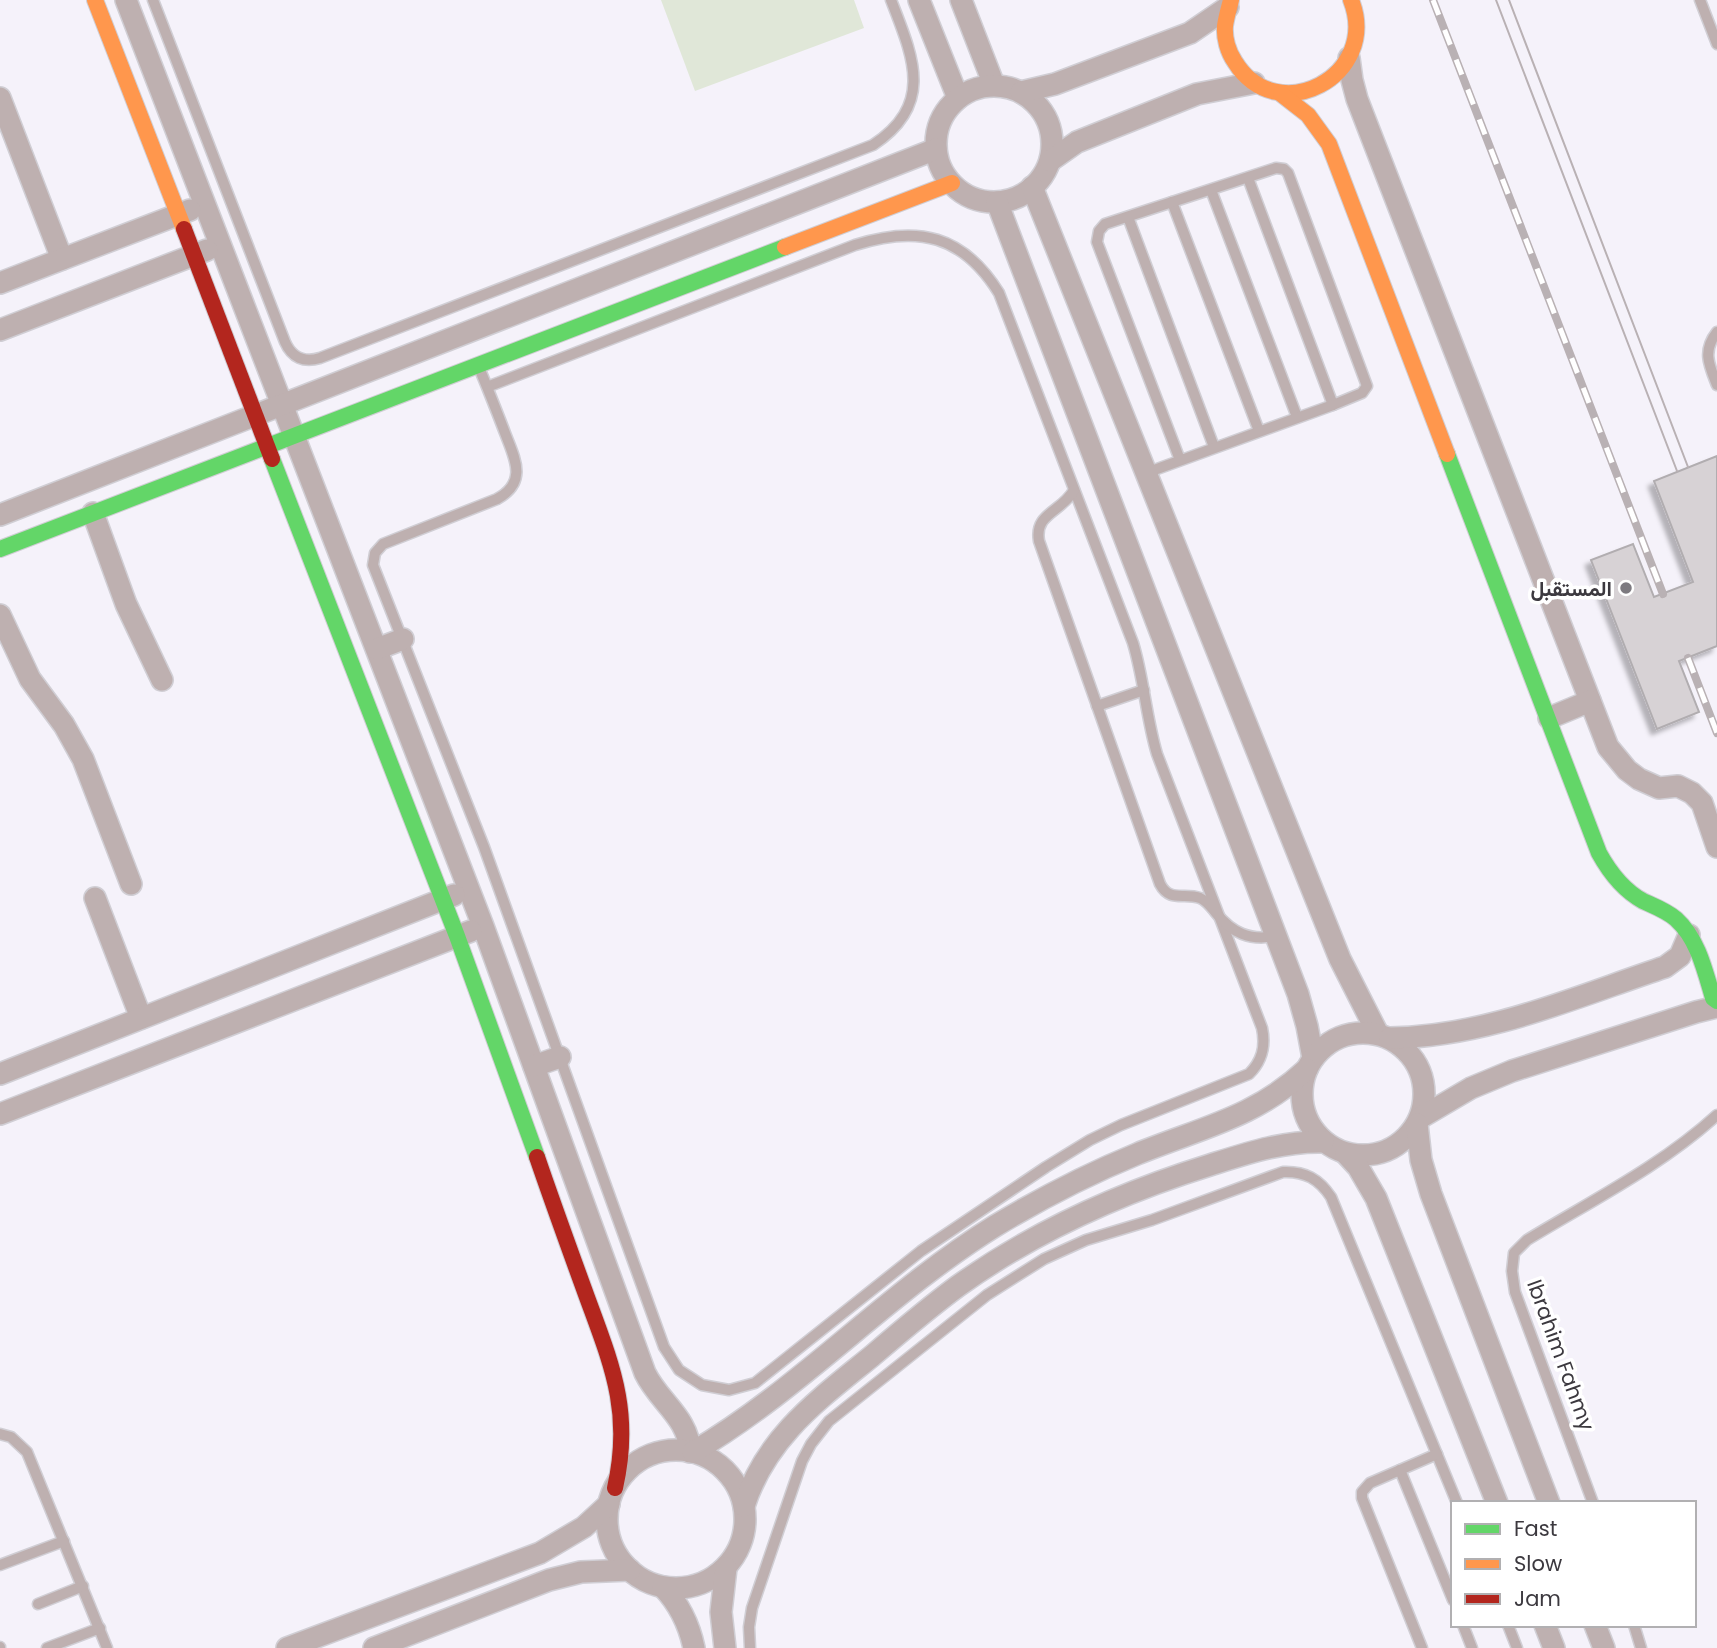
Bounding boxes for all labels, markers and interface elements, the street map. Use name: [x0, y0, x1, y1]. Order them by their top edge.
place label: المستقبل: [1530, 574, 1612, 603]
marker: المستقبل: [1618, 580, 1634, 596]
street label: Ibrahim Fahmy: [1520, 1275, 1602, 1435]
legend: [1451, 1501, 1696, 1627]
text: Fast: [1514, 1514, 1557, 1543]
text: Slow: [1514, 1549, 1562, 1578]
text: Jam: [1514, 1584, 1561, 1613]

